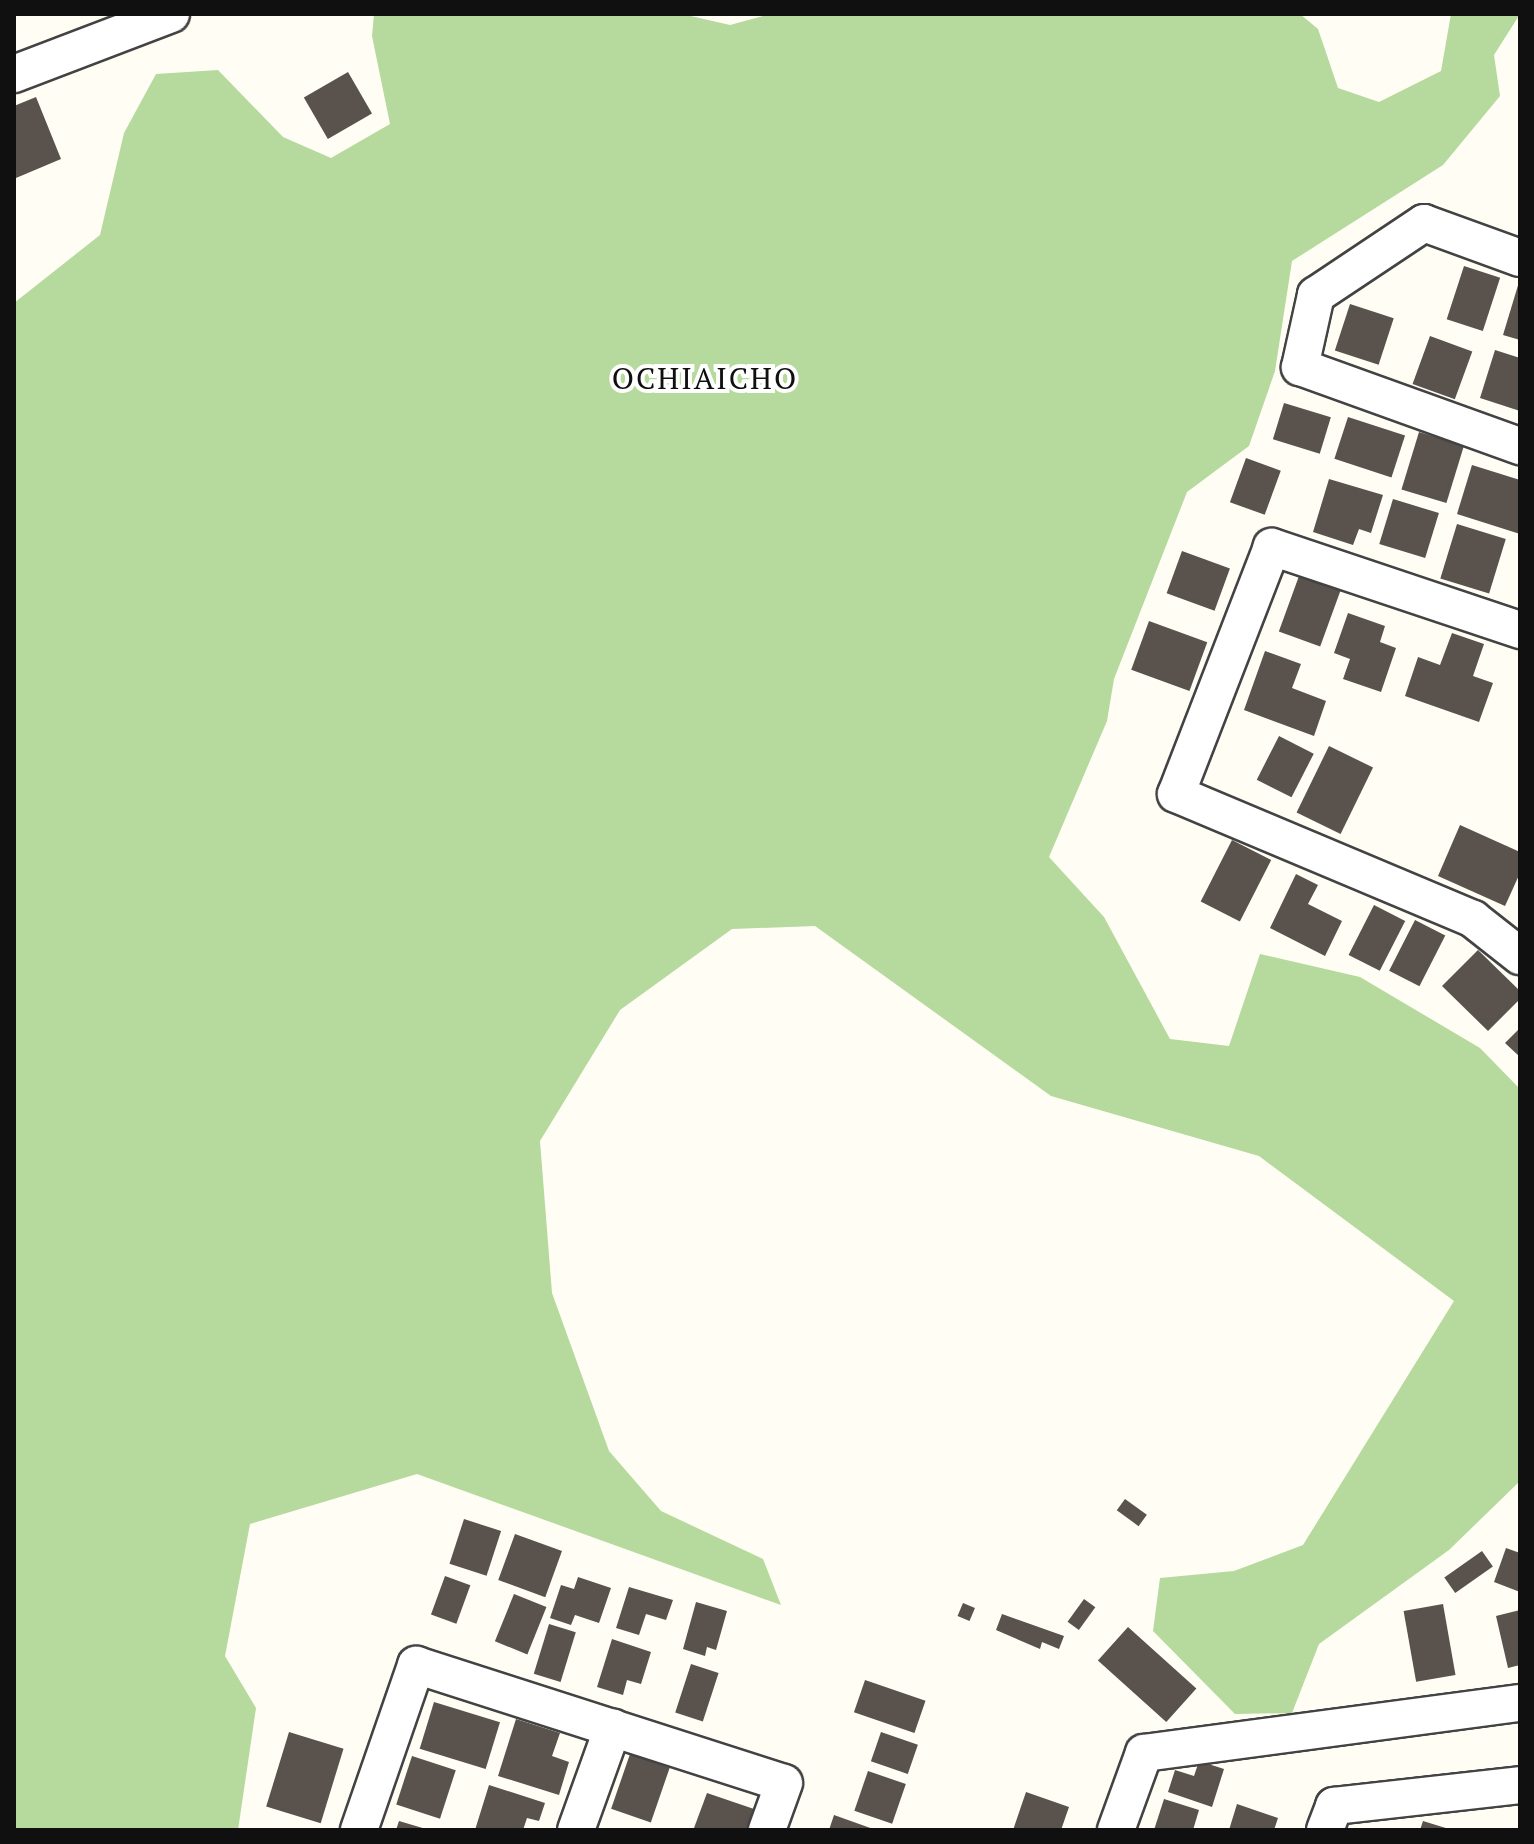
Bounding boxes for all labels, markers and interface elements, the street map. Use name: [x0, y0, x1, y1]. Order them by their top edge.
district label: OCHIAICHO: [612, 360, 798, 396]

